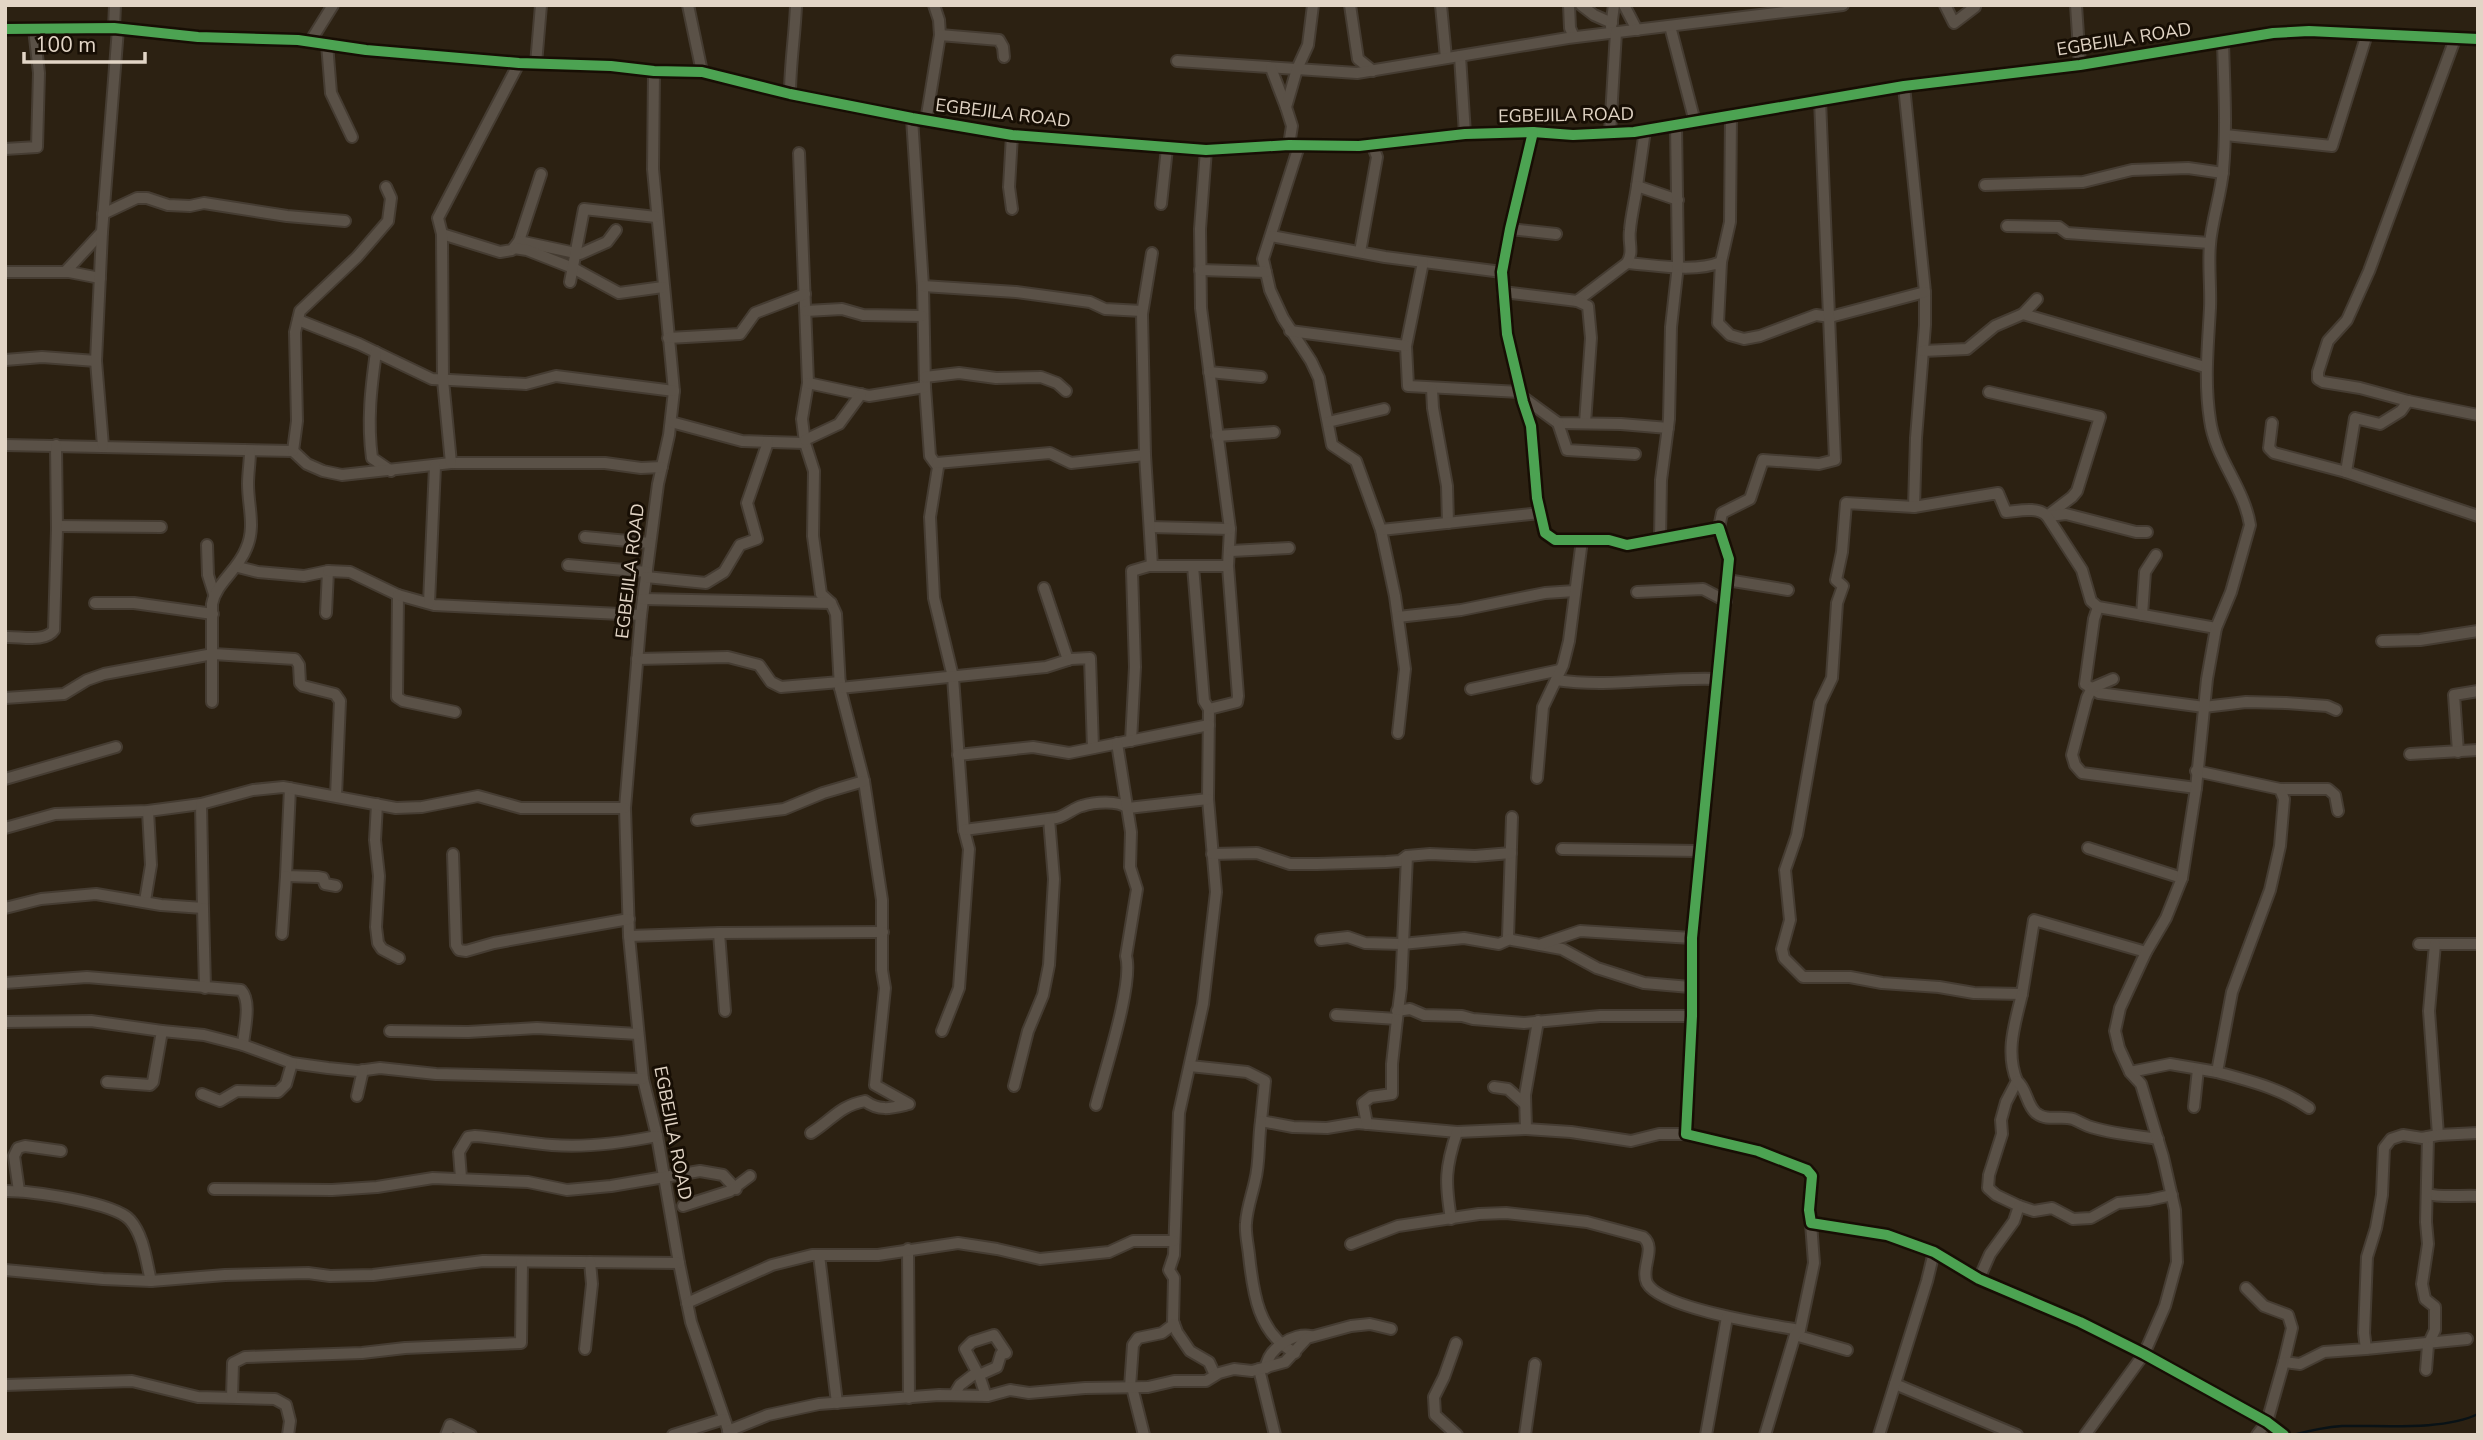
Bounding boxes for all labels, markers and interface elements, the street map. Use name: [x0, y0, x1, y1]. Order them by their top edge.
street label: EGBEJILA ROAD: [2055, 17, 2193, 61]
scale bar: [24, 21, 145, 65]
text: 100 m: [35, 31, 96, 59]
street label: EGBEJILA ROAD: [934, 93, 1072, 133]
street label: EGBEJILA ROAD: [1498, 102, 1634, 128]
street label: EGBEJILA ROAD: [610, 502, 650, 640]
street label: EGBEJILA ROAD: [648, 1064, 698, 1202]

